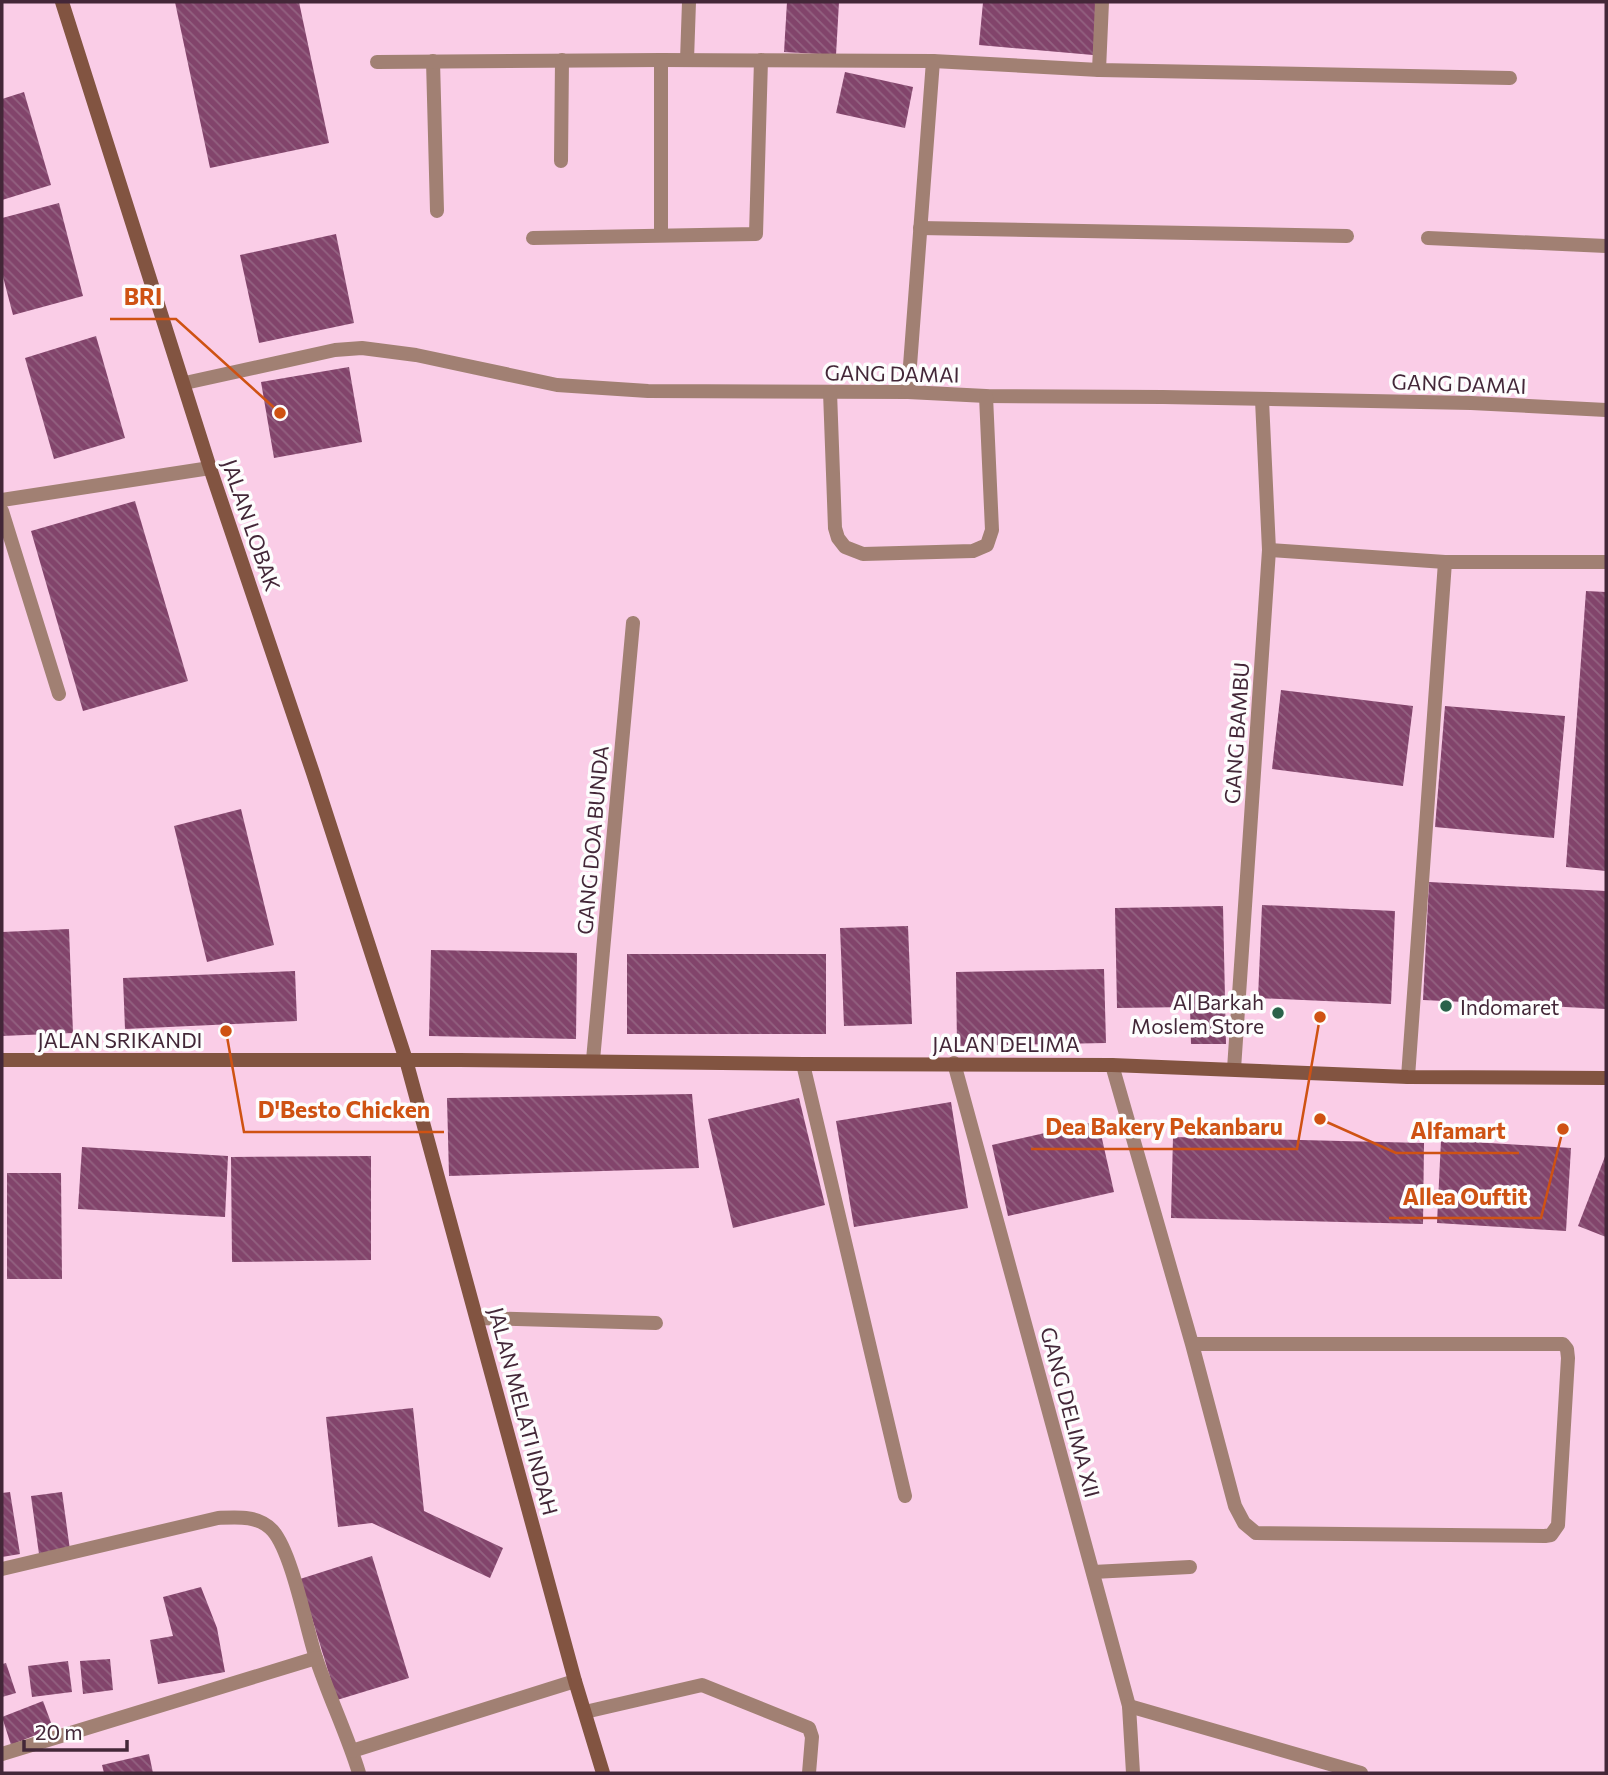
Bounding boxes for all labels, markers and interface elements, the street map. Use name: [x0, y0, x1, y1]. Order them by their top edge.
callout: BRI: [110, 275, 176, 319]
text: BRI: [124, 282, 162, 310]
street label: GANG DAMAI: [824, 359, 960, 387]
street label: GANG DAMAI: [1391, 368, 1527, 398]
street label: JALAN LOBAK: [218, 456, 286, 594]
street label: GANG BAMBU: [1219, 661, 1253, 805]
street label: GANG DOA BUNDA: [571, 744, 613, 936]
place label: Al Barkah Moslem Store: [1131, 989, 1264, 1038]
place label: Indomaret: [1460, 994, 1559, 1019]
marker: Indomaret: [1438, 998, 1454, 1014]
marker: Al Barkah Moslem Store: [1270, 1005, 1286, 1021]
street label: JALAN SRIKANDI: [38, 1027, 202, 1052]
street label: JALAN DELIMA: [932, 1031, 1080, 1056]
callout: D'Besto Chicken: [244, 1088, 444, 1132]
text: D'Besto Chicken: [258, 1095, 430, 1123]
callout: Dea Bakery Pekanbaru: [1031, 1105, 1297, 1149]
callout: Alfamart: [1396, 1109, 1519, 1153]
text: Dea Bakery Pekanbaru: [1045, 1112, 1283, 1140]
text: Alfamart: [1410, 1116, 1506, 1144]
callout: Allea Ouftit: [1389, 1174, 1541, 1218]
text: Allea Ouftit: [1403, 1182, 1528, 1210]
street label: JALAN MELATI INDAH: [484, 1304, 564, 1518]
street label: GANG DELIMA XII: [1036, 1324, 1106, 1500]
scale bar: [24, 1708, 128, 1752]
text: 20 m: [35, 1719, 83, 1744]

